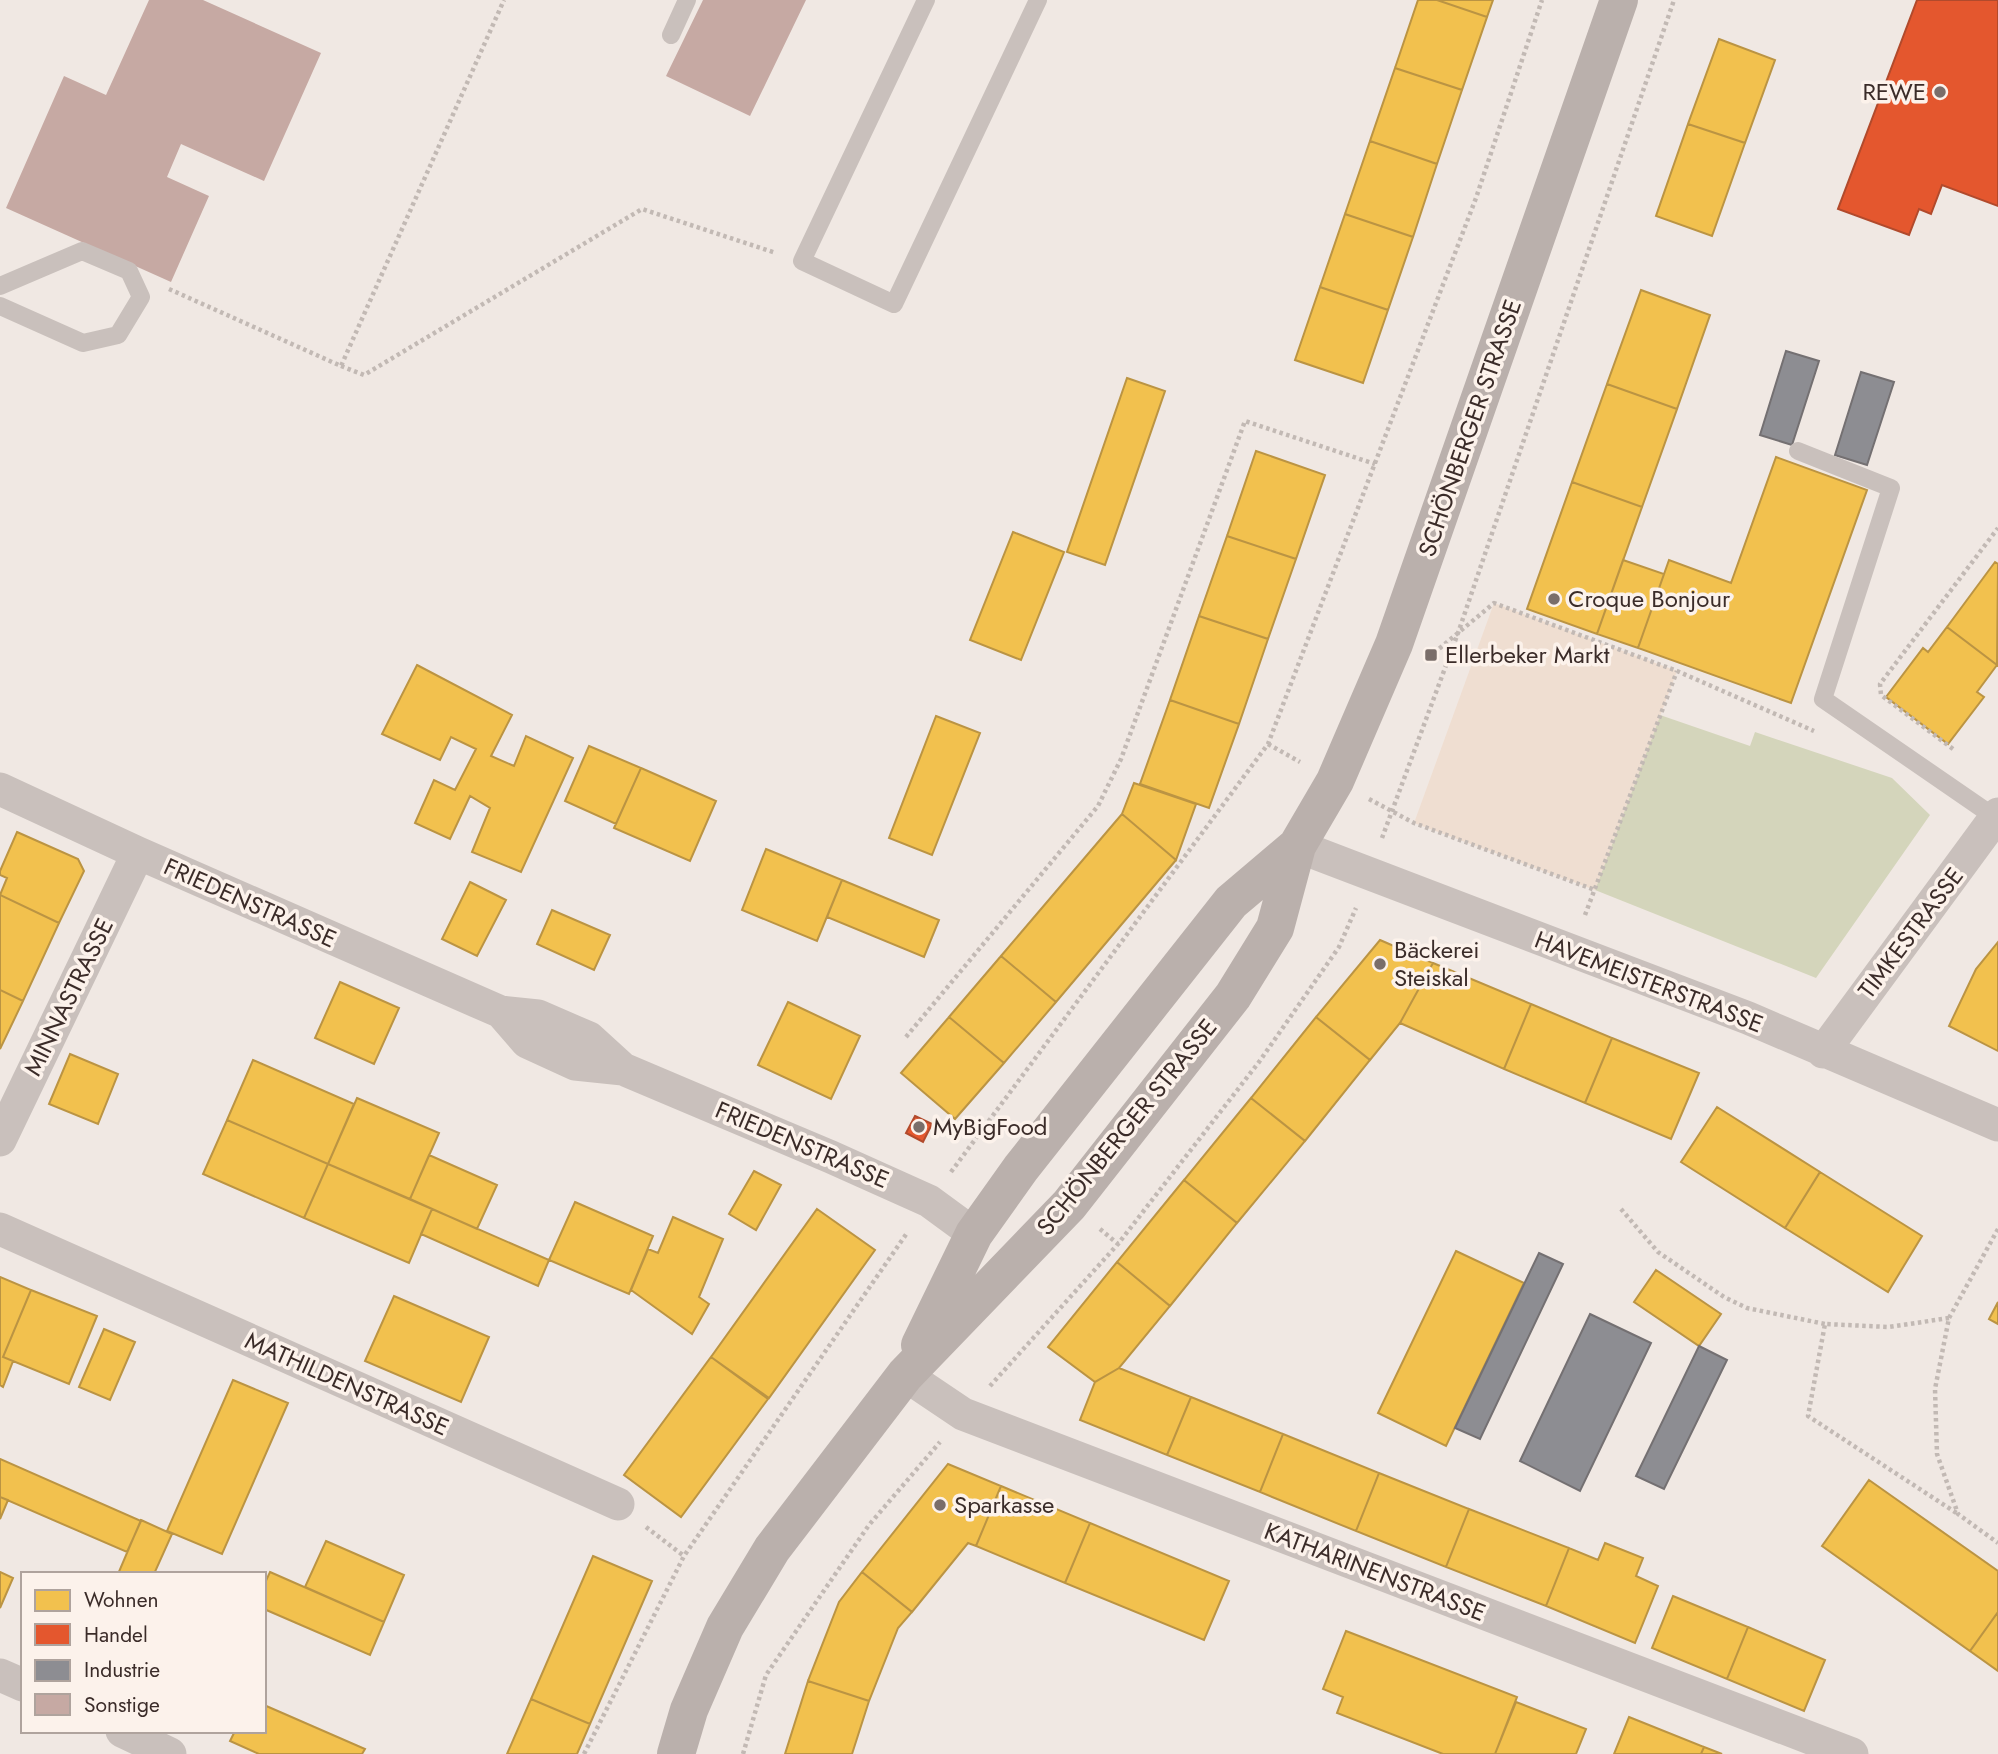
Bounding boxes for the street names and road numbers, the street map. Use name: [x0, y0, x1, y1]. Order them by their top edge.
street label: SCHÖNBERGER STRASSE: [1409, 295, 1530, 561]
street label: FRIEDENSTRASSE: [158, 849, 342, 956]
street label: TIMKESTRASSE: [1850, 860, 1972, 1006]
street label: MINNASTRASSE: [15, 912, 122, 1082]
street label: HAVEMEISTERSTRASSE: [1530, 922, 1769, 1041]
street label: SCHÖNBERGER STRASSE: [1028, 1011, 1225, 1243]
street label: FRIEDENSTRASSE: [710, 1092, 895, 1197]
street label: MATHILDENSTRASSE: [240, 1323, 455, 1444]
street label: KATHARINENSTRASSE: [1259, 1513, 1491, 1630]

